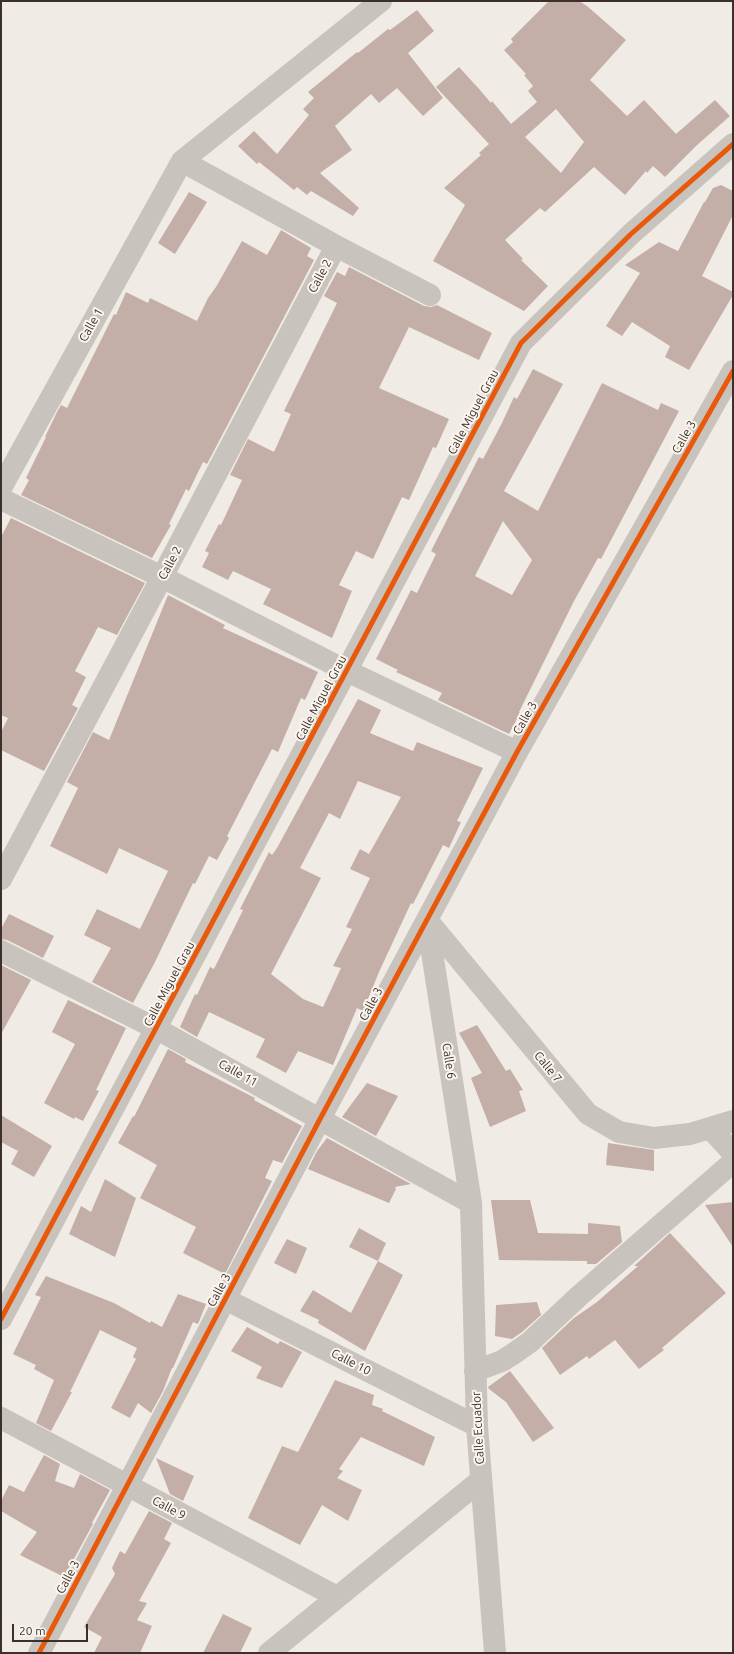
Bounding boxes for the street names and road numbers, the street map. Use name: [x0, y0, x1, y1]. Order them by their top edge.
street label: Calle 2: [305, 257, 335, 295]
street label: Calle 1: [76, 306, 106, 344]
street label: Calle Miguel Grau: [445, 367, 501, 457]
street label: Calle 3: [669, 418, 699, 456]
street label: Calle 2: [155, 544, 185, 582]
street label: Calle Miguel Grau: [293, 653, 349, 743]
street label: Calle 3: [510, 699, 540, 737]
street label: Calle Miguel Grau: [141, 939, 197, 1029]
street label: Calle 3: [356, 985, 386, 1023]
street label: Calle 6: [439, 1042, 459, 1080]
street label: Calle 7: [531, 1048, 565, 1086]
street label: Calle 11: [216, 1056, 260, 1090]
street label: Calle 3: [204, 1271, 234, 1309]
street label: Calle 10: [329, 1346, 373, 1378]
street label: Calle Ecuador: [469, 1391, 487, 1465]
street label: Calle 9: [150, 1493, 188, 1523]
street label: Calle 3: [53, 1558, 83, 1596]

